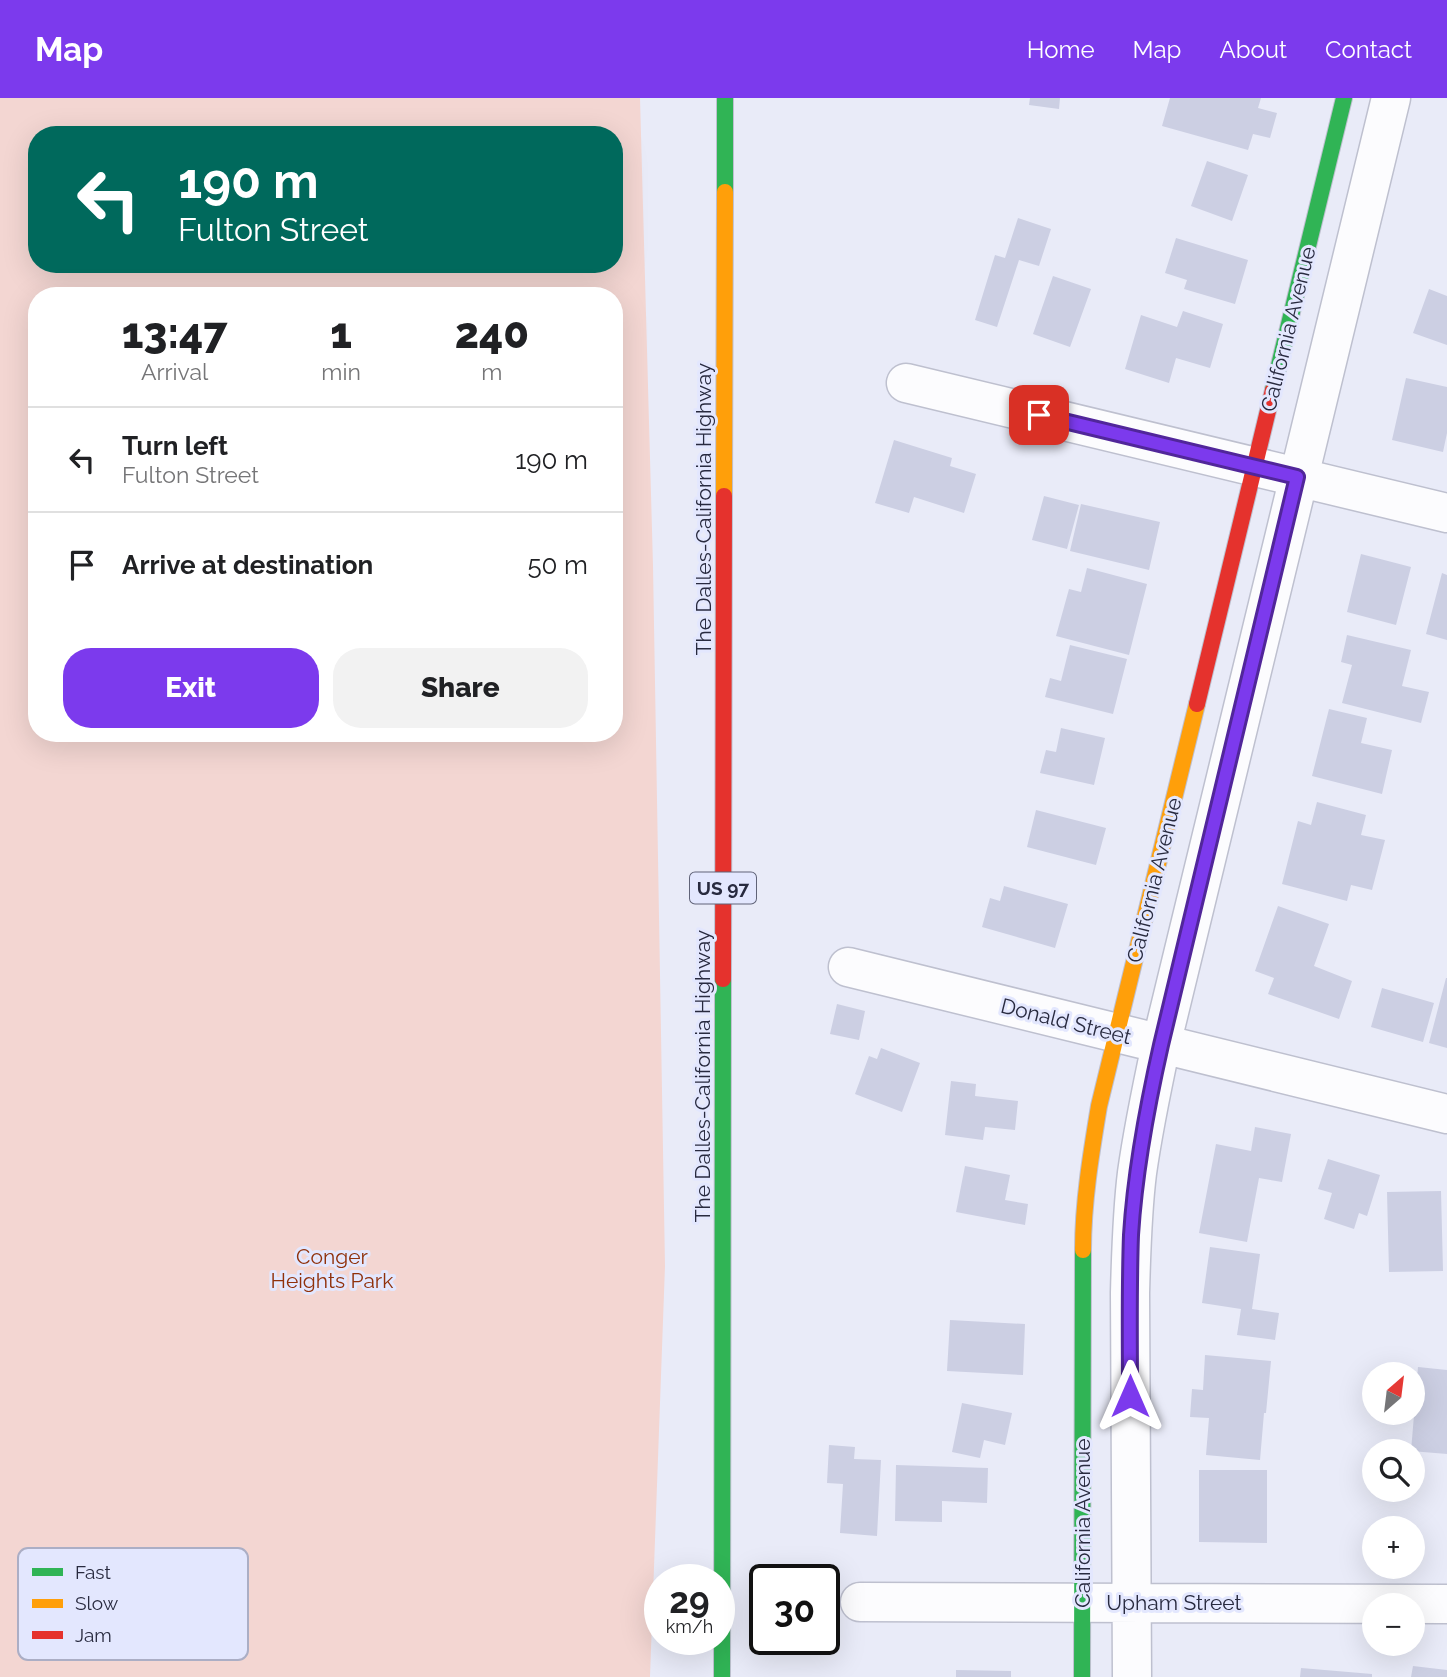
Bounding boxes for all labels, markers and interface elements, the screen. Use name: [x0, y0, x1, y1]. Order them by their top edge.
text: Map: [35, 30, 103, 69]
text: Home: [1027, 35, 1095, 64]
text: Map: [1133, 35, 1181, 64]
text: About: [1219, 35, 1287, 64]
text: Contact: [1325, 35, 1412, 64]
text: 190 m: [178, 152, 319, 209]
icon: left: [63, 154, 154, 245]
text: Fulton Street: [178, 211, 369, 248]
street label: California Avenue: [1255, 244, 1321, 414]
text: 13:47: [122, 309, 227, 358]
text: 1: [330, 309, 352, 358]
text: 240: [455, 309, 529, 358]
text: Arrival: [141, 358, 208, 385]
text: min: [321, 358, 361, 385]
text: m: [481, 358, 502, 385]
street label: The Dalles-California Highway: [691, 363, 716, 655]
pin: [1009, 385, 1069, 445]
icon: arrive: [1020, 396, 1058, 434]
text: Turn left: [122, 431, 228, 461]
icon: left: [63, 441, 101, 479]
text: 190 m: [515, 445, 588, 475]
text: Fulton Street: [122, 461, 259, 488]
icon: arrive: [63, 546, 101, 584]
text: Arrive at destination: [122, 550, 373, 580]
text: 50 m: [527, 550, 588, 580]
button: Exit: [63, 648, 319, 728]
button: Share: [333, 648, 588, 728]
street label: California Avenue: [1121, 795, 1187, 965]
road number: US 97: [690, 873, 756, 904]
street label: The Dalles-California Highway: [690, 930, 715, 1222]
street label: Donald Street: [998, 993, 1134, 1049]
park label: Conger Heights Park: [271, 1244, 393, 1293]
position arrow: [1093, 1359, 1167, 1433]
north arrow: [1362, 1362, 1424, 1424]
map controls: [1362, 1362, 1425, 1656]
street label: California Avenue: [1070, 1438, 1095, 1608]
button: search: [1362, 1439, 1425, 1502]
button: +: [1362, 1516, 1425, 1579]
legend: [18, 1548, 248, 1660]
text: Fast: [75, 1561, 111, 1583]
speed limit sign: 30: [749, 1564, 840, 1655]
text: 29: [669, 1580, 710, 1621]
street label: Upham Street: [1106, 1590, 1242, 1615]
text: Slow: [75, 1592, 119, 1614]
button: −: [1362, 1593, 1425, 1656]
text: km/h: [666, 1616, 713, 1637]
text: Jam: [75, 1624, 112, 1646]

